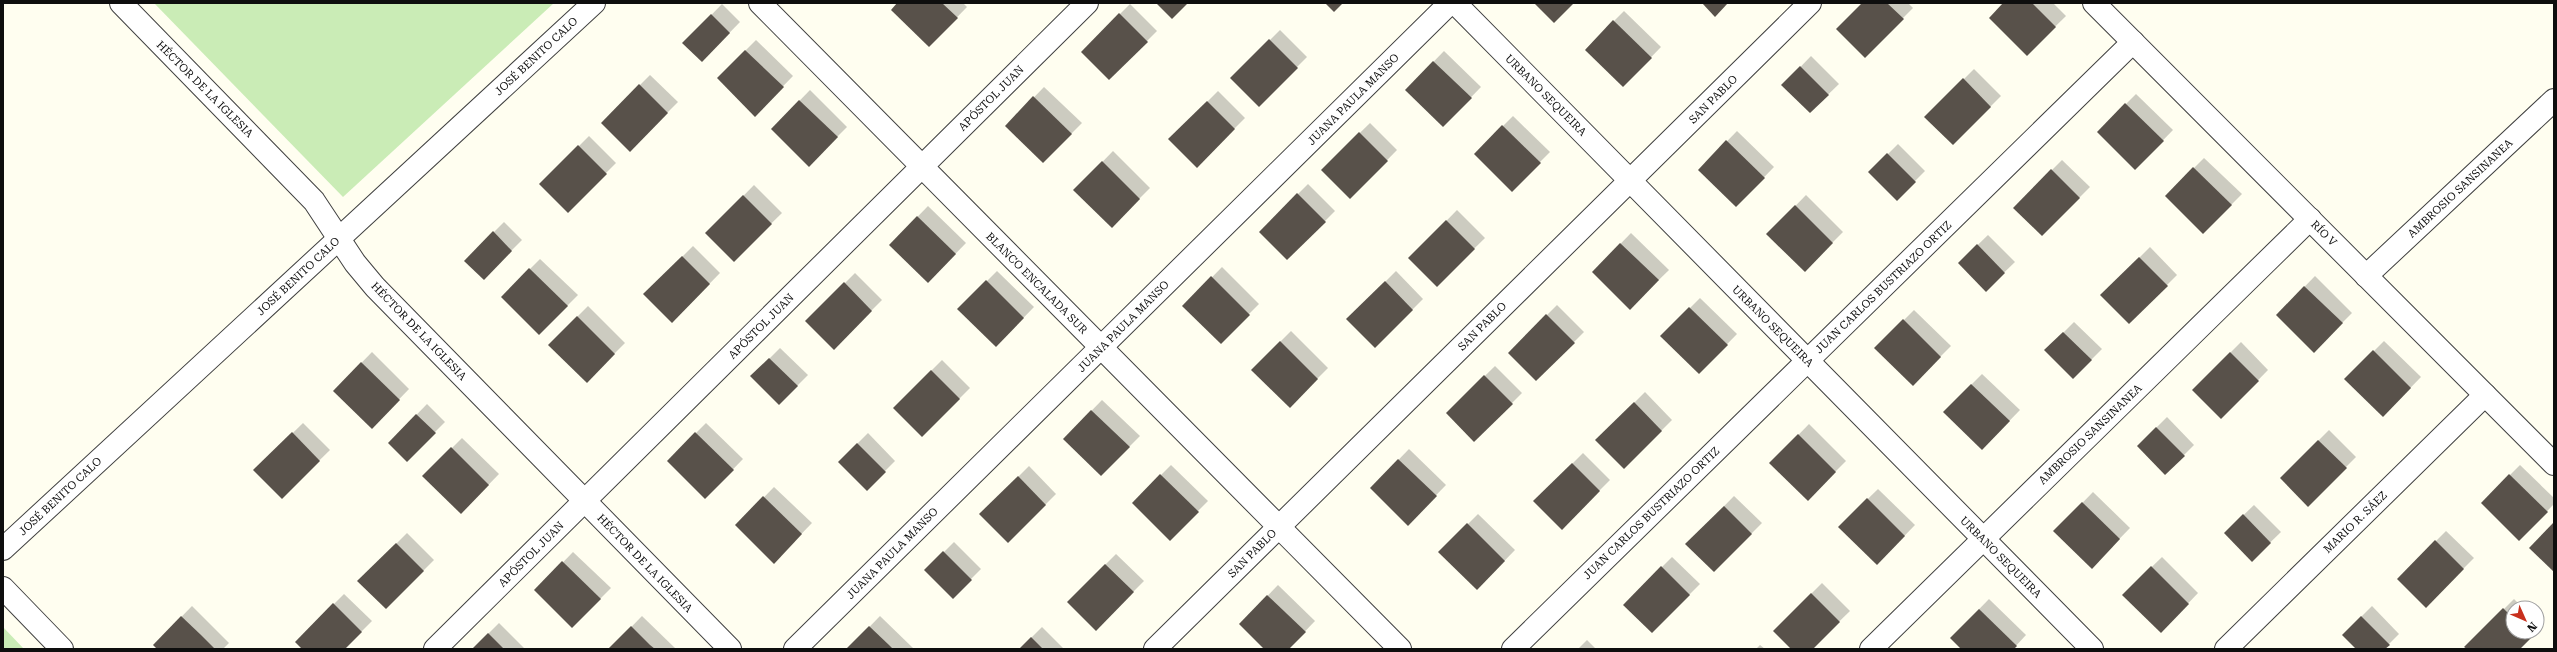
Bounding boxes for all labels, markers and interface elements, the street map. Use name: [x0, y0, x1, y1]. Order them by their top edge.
street label: JOSÉ BENITO CALO: [491, 14, 581, 98]
street label: HÉCTOR DE LA IGLESIA: [154, 38, 257, 141]
street label: JUANA PAULA MANSO: [1305, 51, 1402, 148]
street label: URBANO SEQUEIRA: [1502, 52, 1589, 139]
street label: APÓSTOL JUAN: [955, 62, 1027, 134]
street label: SAN PABLO: [1686, 72, 1740, 126]
street label: AMBROSIO SANSINANEA: [2405, 136, 2516, 240]
street label: RÍO V: [2308, 217, 2340, 249]
street label: JUAN CARLOS BUSTRIAZO ORTIZ: [1812, 218, 1954, 356]
street label: BLANCO ENCALADA SUR: [983, 230, 1090, 337]
street label: JOSÉ BENITO CALO: [253, 234, 343, 318]
street label: JUANA PAULA MANSO: [1075, 278, 1172, 375]
street label: HÉCTOR DE LA IGLESIA: [368, 279, 470, 383]
street label: URBANO SEQUEIRA: [1729, 283, 1816, 370]
street label: APÓSTOL JUAN: [725, 290, 797, 362]
street label: SAN PABLO: [1455, 299, 1509, 353]
street label: AMBROSIO SANSINANEA: [2036, 381, 2145, 487]
street label: JUAN CARLOS BUSTRIAZO ORTIZ: [1580, 444, 1722, 582]
street label: JOSÉ BENITO CALO: [15, 454, 105, 538]
street label: MARIO R. SÁEZ: [2320, 488, 2390, 556]
street label: JUANA PAULA MANSO: [844, 505, 941, 602]
street label: HÉCTOR DE LA IGLESIA: [594, 511, 696, 615]
street label: URBANO SEQUEIRA: [1957, 514, 2044, 601]
street label: APÓSTOL JUAN: [495, 518, 567, 590]
street label: SAN PABLO: [1225, 526, 1279, 580]
north arrow: [2505, 600, 2545, 640]
text: N: [2524, 619, 2539, 635]

